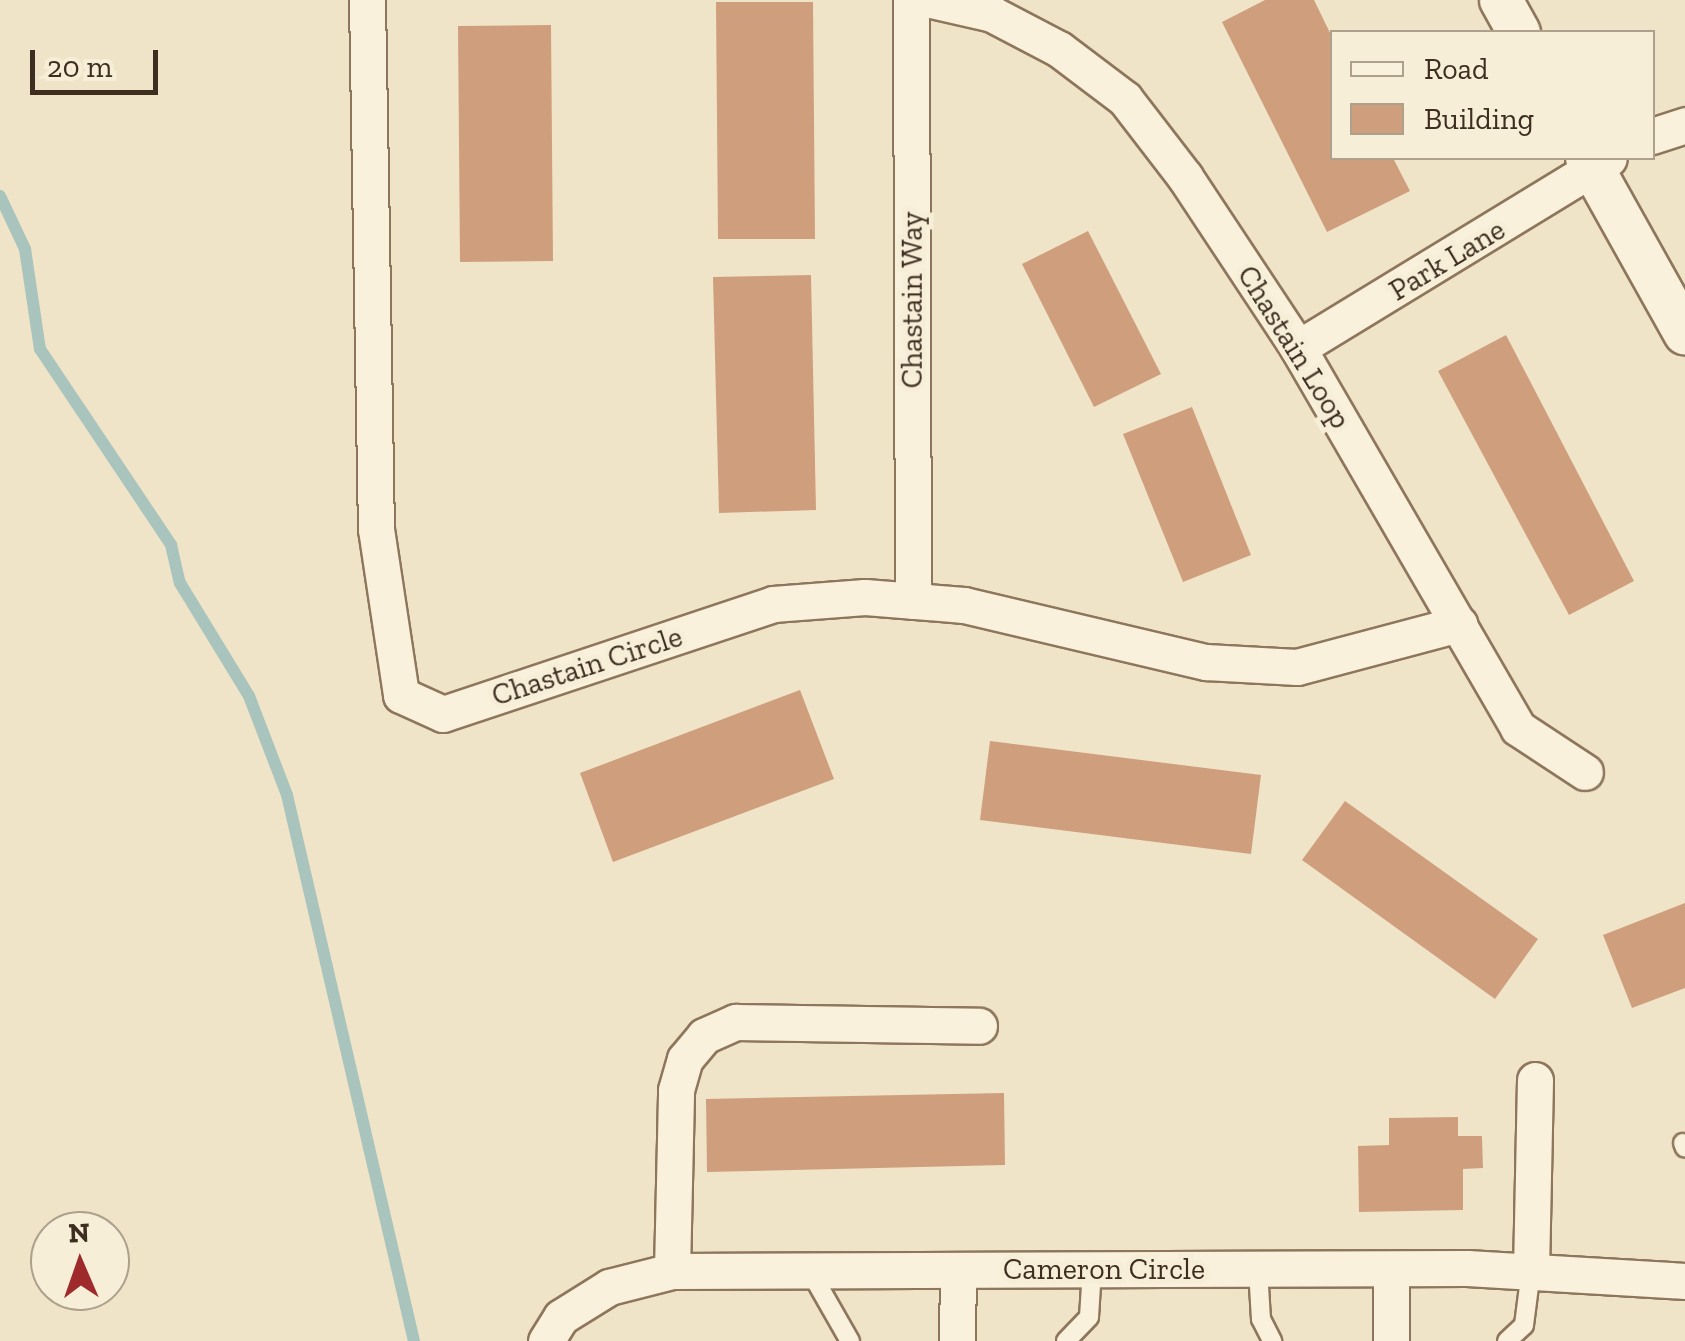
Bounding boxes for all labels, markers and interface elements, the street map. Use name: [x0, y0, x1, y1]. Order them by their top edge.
scale bar: [35, 30, 162, 92]
legend: [1330, 30, 1655, 160]
text: 20 m: [47, 49, 112, 85]
text: Road: [1424, 51, 1489, 87]
text: Building: [1424, 101, 1534, 137]
street label: Chastain Way: [894, 211, 930, 389]
street label: Park Lane: [1383, 211, 1511, 309]
street label: Chastain Loop: [1230, 259, 1358, 435]
street label: Chastain Circle: [487, 618, 687, 714]
north arrow: [30, 1211, 130, 1311]
text: N: [68, 1216, 90, 1249]
street label: Cameron Circle: [1003, 1251, 1205, 1287]

